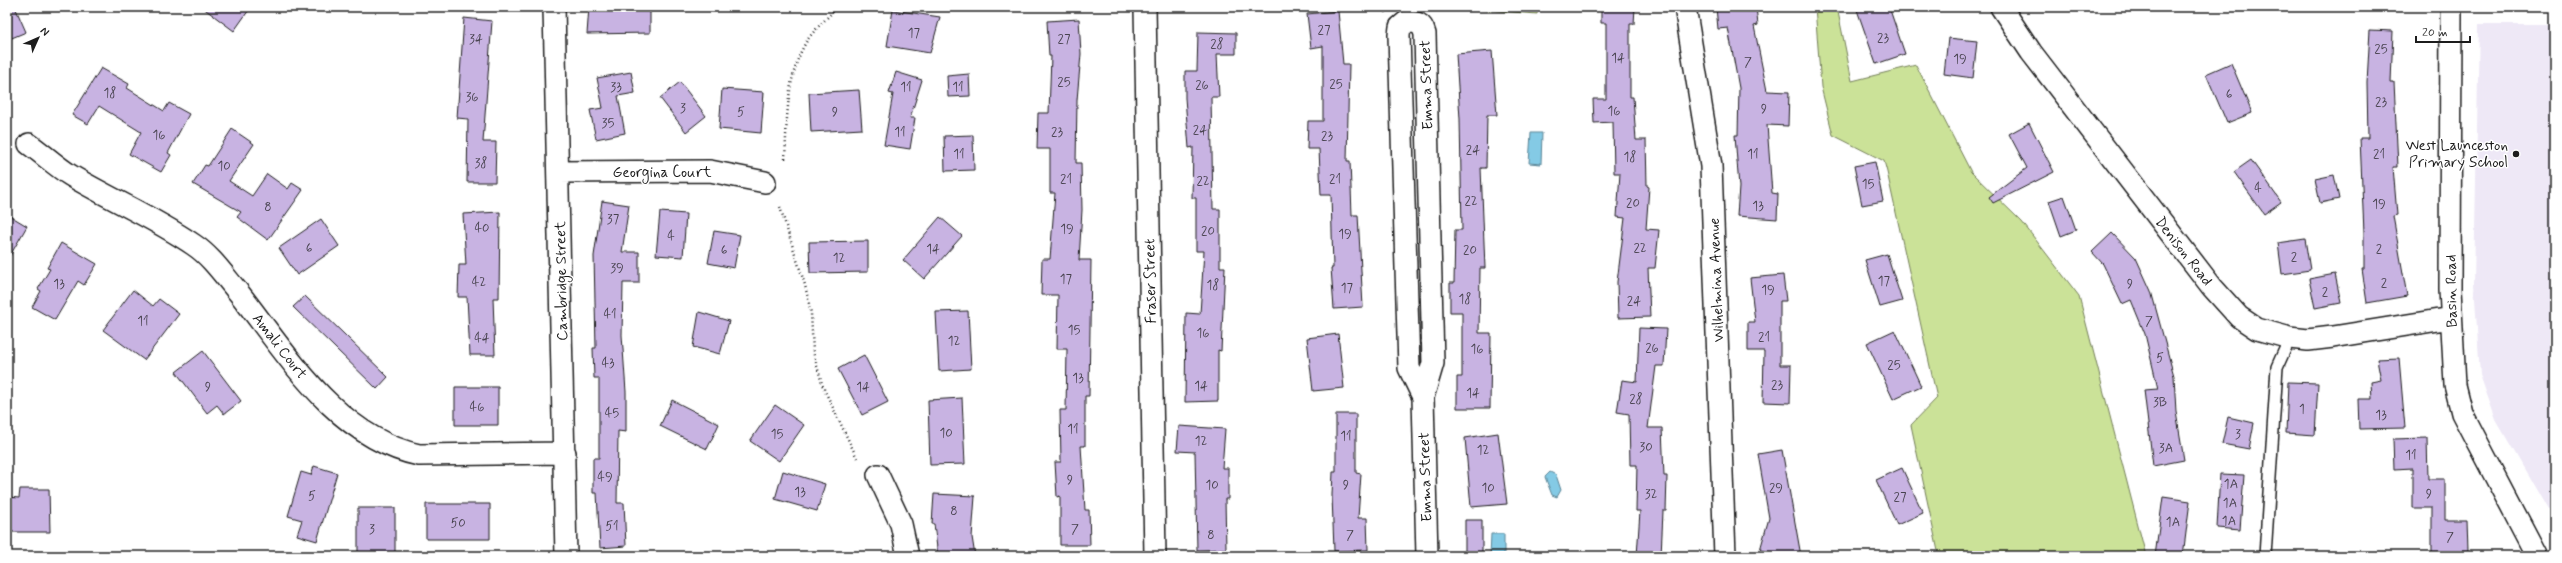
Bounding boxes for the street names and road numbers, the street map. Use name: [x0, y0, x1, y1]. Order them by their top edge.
street label: Emma Street: [1415, 40, 1439, 130]
street label: Georgina Court: [612, 163, 712, 184]
street label: Denison Road: [2150, 213, 2216, 290]
street label: Wilhelmina Avenue: [1705, 217, 1729, 342]
street label: Cambridge Street: [551, 221, 574, 341]
street label: Fraser Street: [1140, 238, 1162, 324]
street label: Basin Road: [2441, 254, 2463, 328]
street label: Amali Court: [247, 310, 311, 383]
street label: Emma Street: [1414, 432, 1438, 522]

